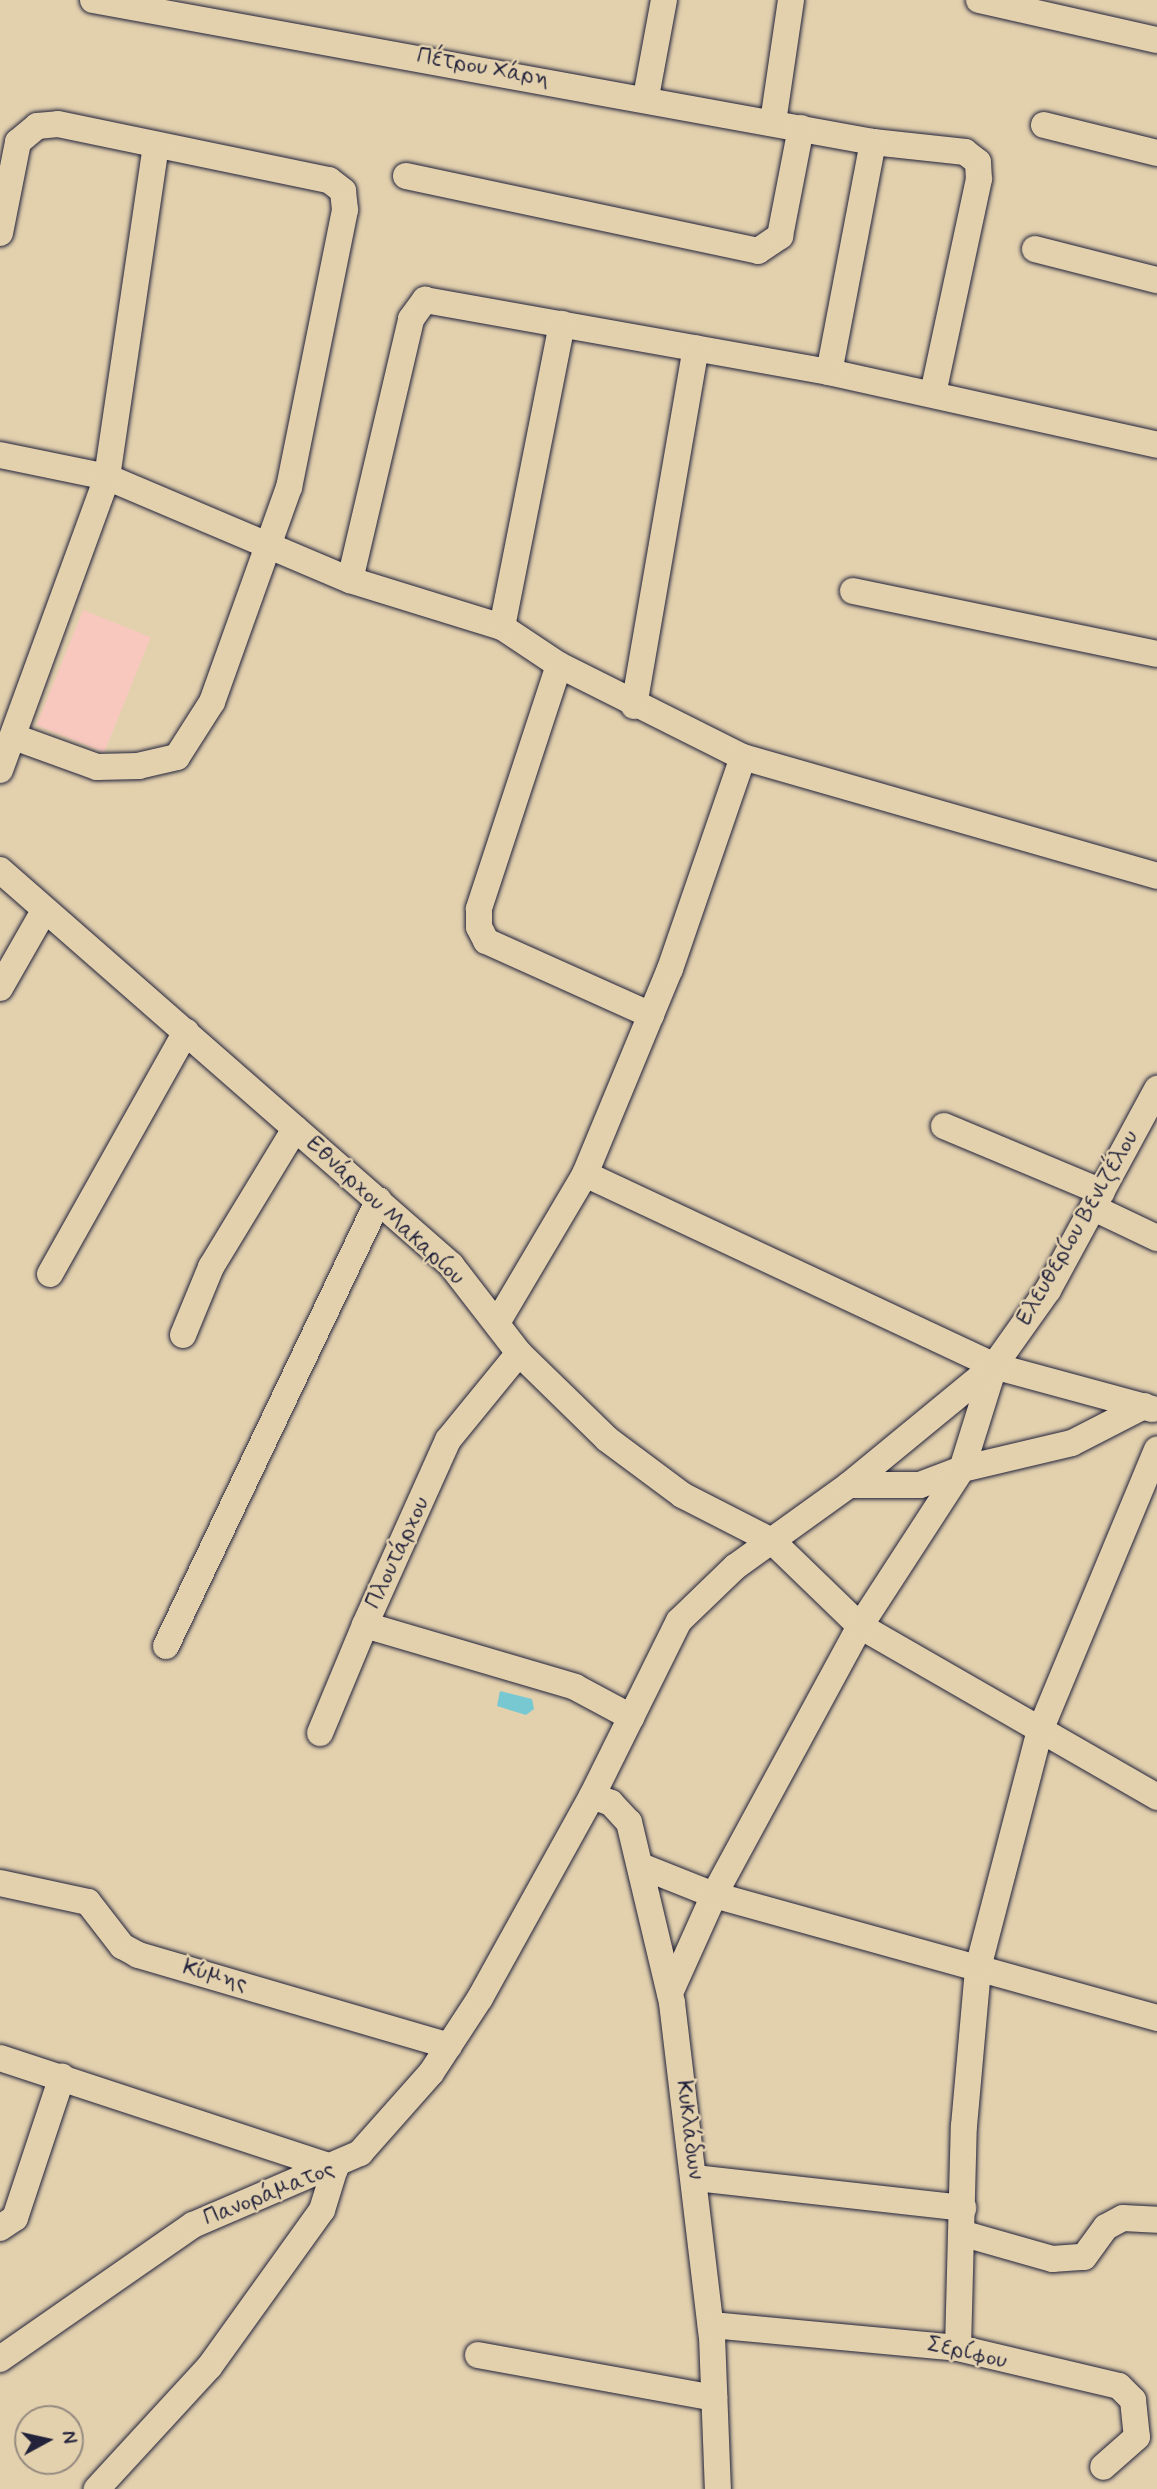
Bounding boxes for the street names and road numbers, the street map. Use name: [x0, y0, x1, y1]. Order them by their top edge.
street label: Πέτρου Χάρη: [415, 43, 551, 93]
street label: Ελευθερίου Βενιζέλου: [1011, 1126, 1145, 1330]
street label: Εθνάρχου Μακαρίου: [300, 1131, 470, 1291]
street label: Πλουτάρχου: [360, 1493, 436, 1613]
street label: Κύμης: [180, 1954, 250, 1998]
street label: Κυκλάδων: [669, 2079, 709, 2181]
street label: Πανοράματος: [200, 2155, 338, 2233]
street label: Σερίφου: [924, 2330, 1010, 2376]

